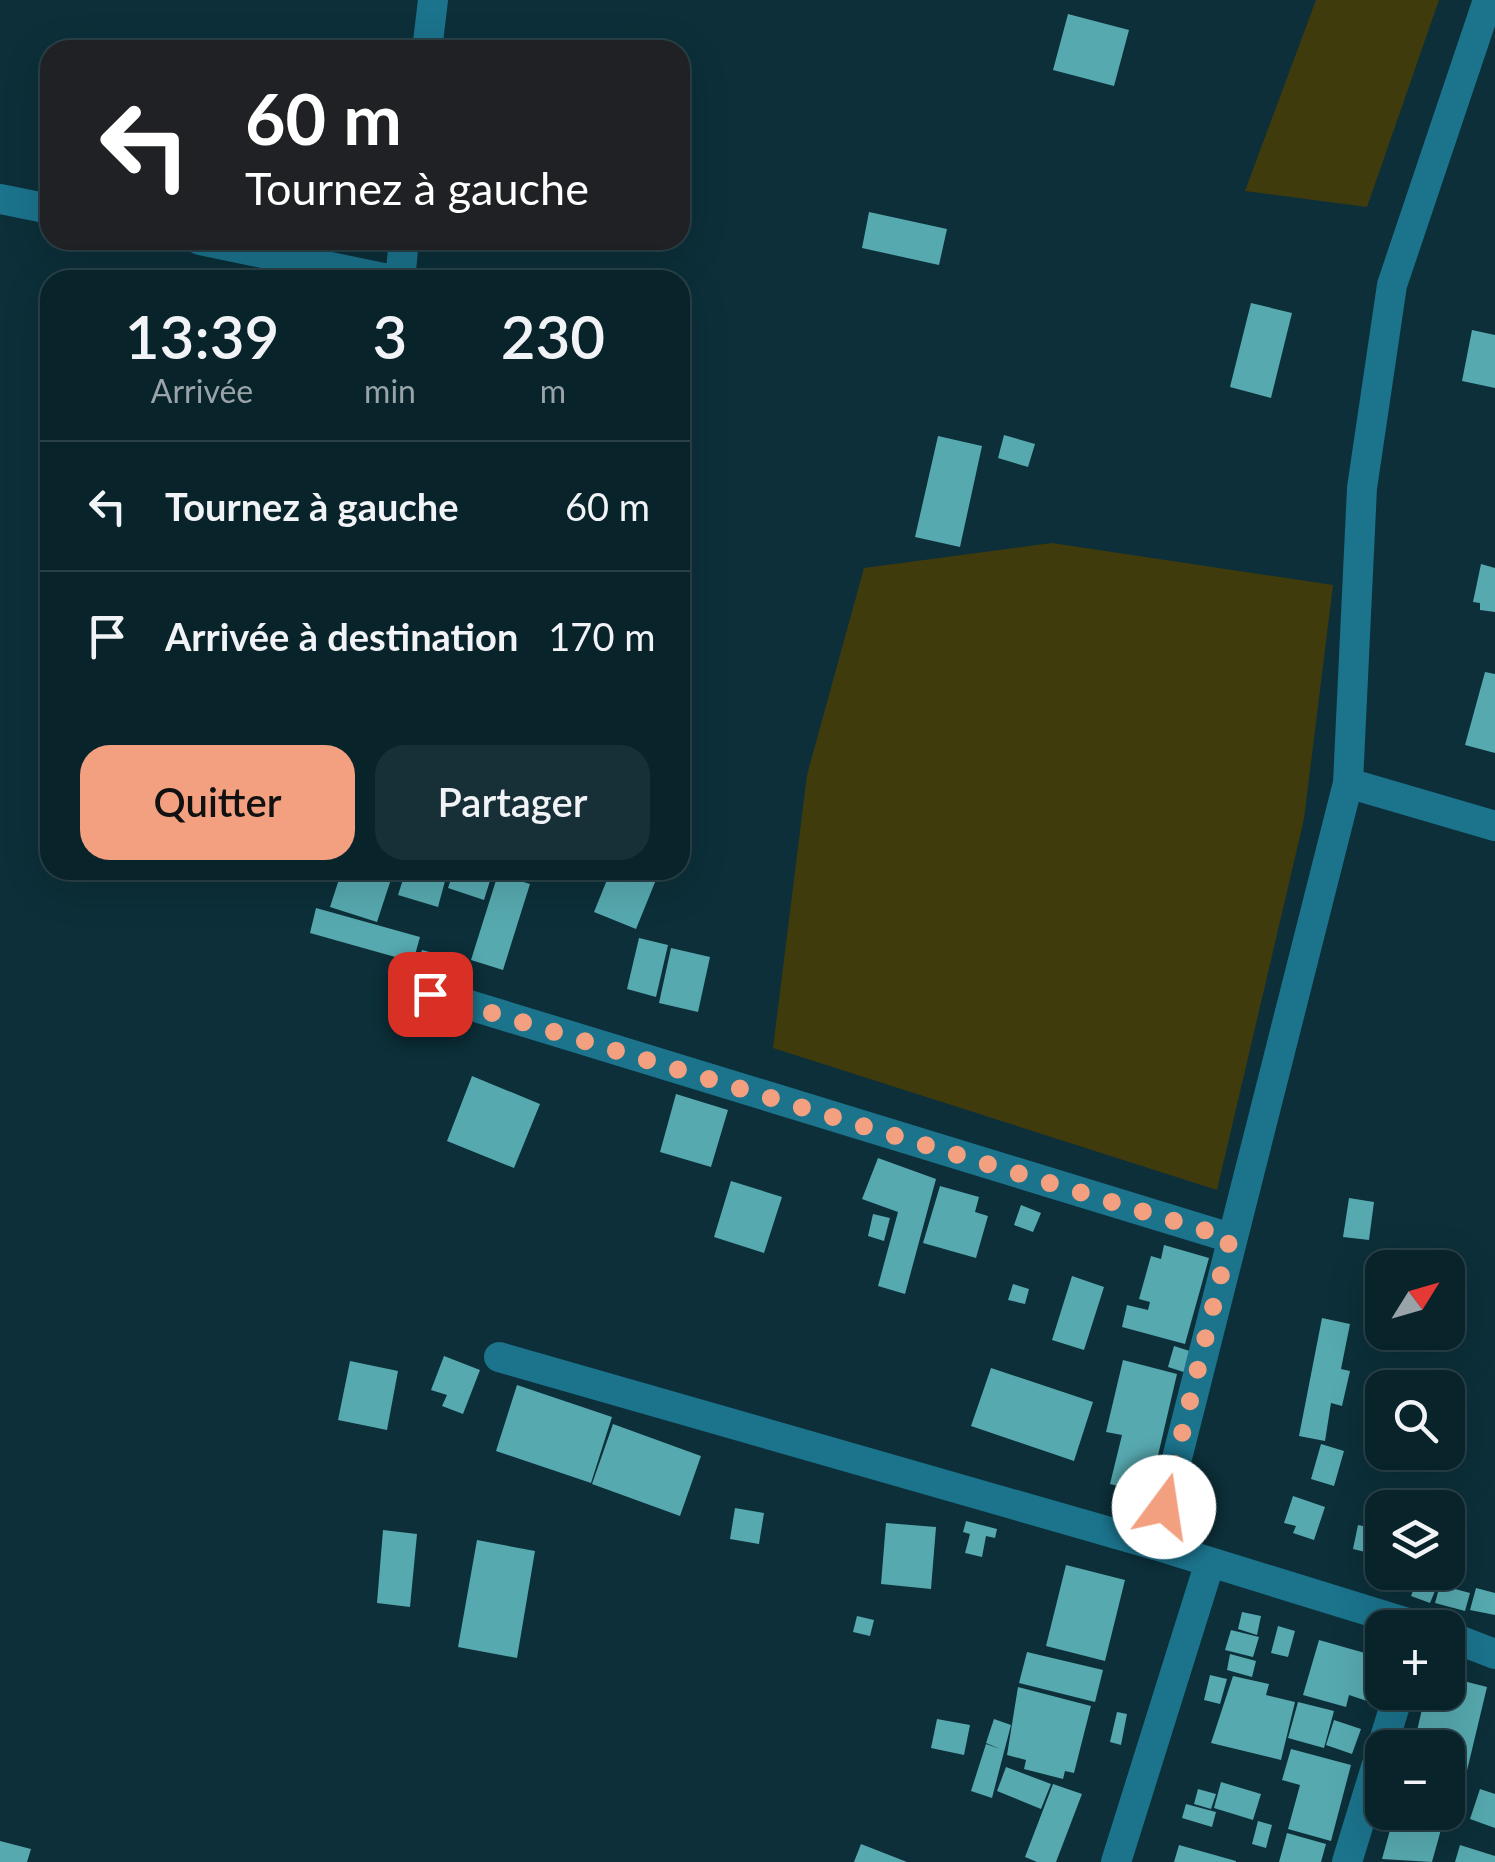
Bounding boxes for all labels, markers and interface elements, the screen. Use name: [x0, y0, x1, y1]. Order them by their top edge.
text: 60 m: [245, 76, 402, 160]
icon: left: [80, 80, 210, 210]
text: Tournez à gauche: [245, 161, 589, 215]
text: 13:39: [125, 300, 279, 372]
text: 3: [373, 300, 407, 372]
text: 230: [501, 300, 605, 372]
text: Arrivée: [151, 371, 253, 410]
text: min: [364, 371, 416, 410]
text: m: [540, 371, 566, 410]
icon: left: [80, 479, 135, 534]
text: Tournez à gauche: [165, 483, 458, 529]
text: 60 m: [565, 483, 650, 529]
icon: arrive: [80, 609, 135, 664]
text: Arrivée à destination: [165, 613, 518, 659]
text: 170 m: [548, 613, 655, 659]
button: Quitter: [80, 745, 355, 860]
button: Partager: [375, 745, 650, 860]
pin: [388, 952, 473, 1037]
icon: arrive: [403, 967, 458, 1022]
north arrow: [1365, 1250, 1465, 1350]
map controls: [1365, 1250, 1465, 1830]
button: search: [1365, 1370, 1465, 1470]
position arrow: [1112, 1455, 1216, 1559]
button: layers: [1365, 1490, 1465, 1590]
button: +: [1365, 1610, 1465, 1710]
button: −: [1365, 1730, 1465, 1830]

